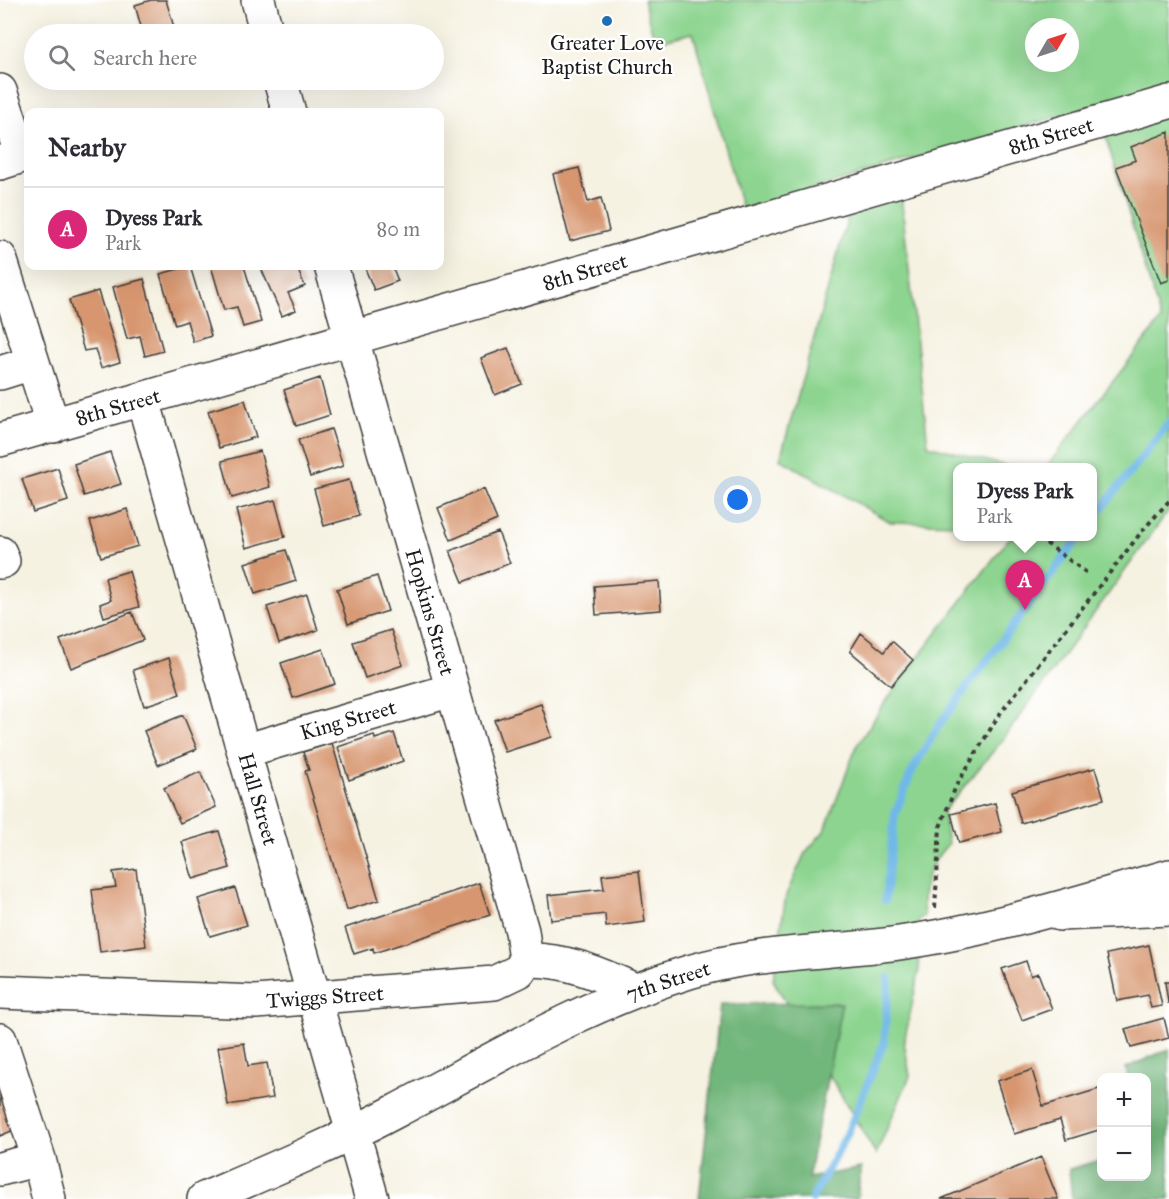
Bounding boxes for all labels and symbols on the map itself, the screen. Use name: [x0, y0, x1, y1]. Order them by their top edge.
marker: Greater Love Baptist Church: [600, 14, 614, 28]
north arrow: [1025, 18, 1079, 72]
place label: Greater Love Baptist Church: [541, 30, 673, 80]
street label: 8th Street: [1006, 111, 1097, 160]
street label: 8th Street: [540, 247, 631, 296]
street label: 8th Street: [73, 382, 164, 431]
your location: [723, 485, 752, 514]
street label: Hopkins Street: [400, 546, 461, 679]
pin: A: [1006, 560, 1044, 610]
street label: King Street: [297, 694, 399, 746]
street label: Hall Street: [232, 750, 284, 849]
street label: 7th Street: [623, 955, 714, 1007]
street label: Twiggs Street: [265, 980, 385, 1014]

